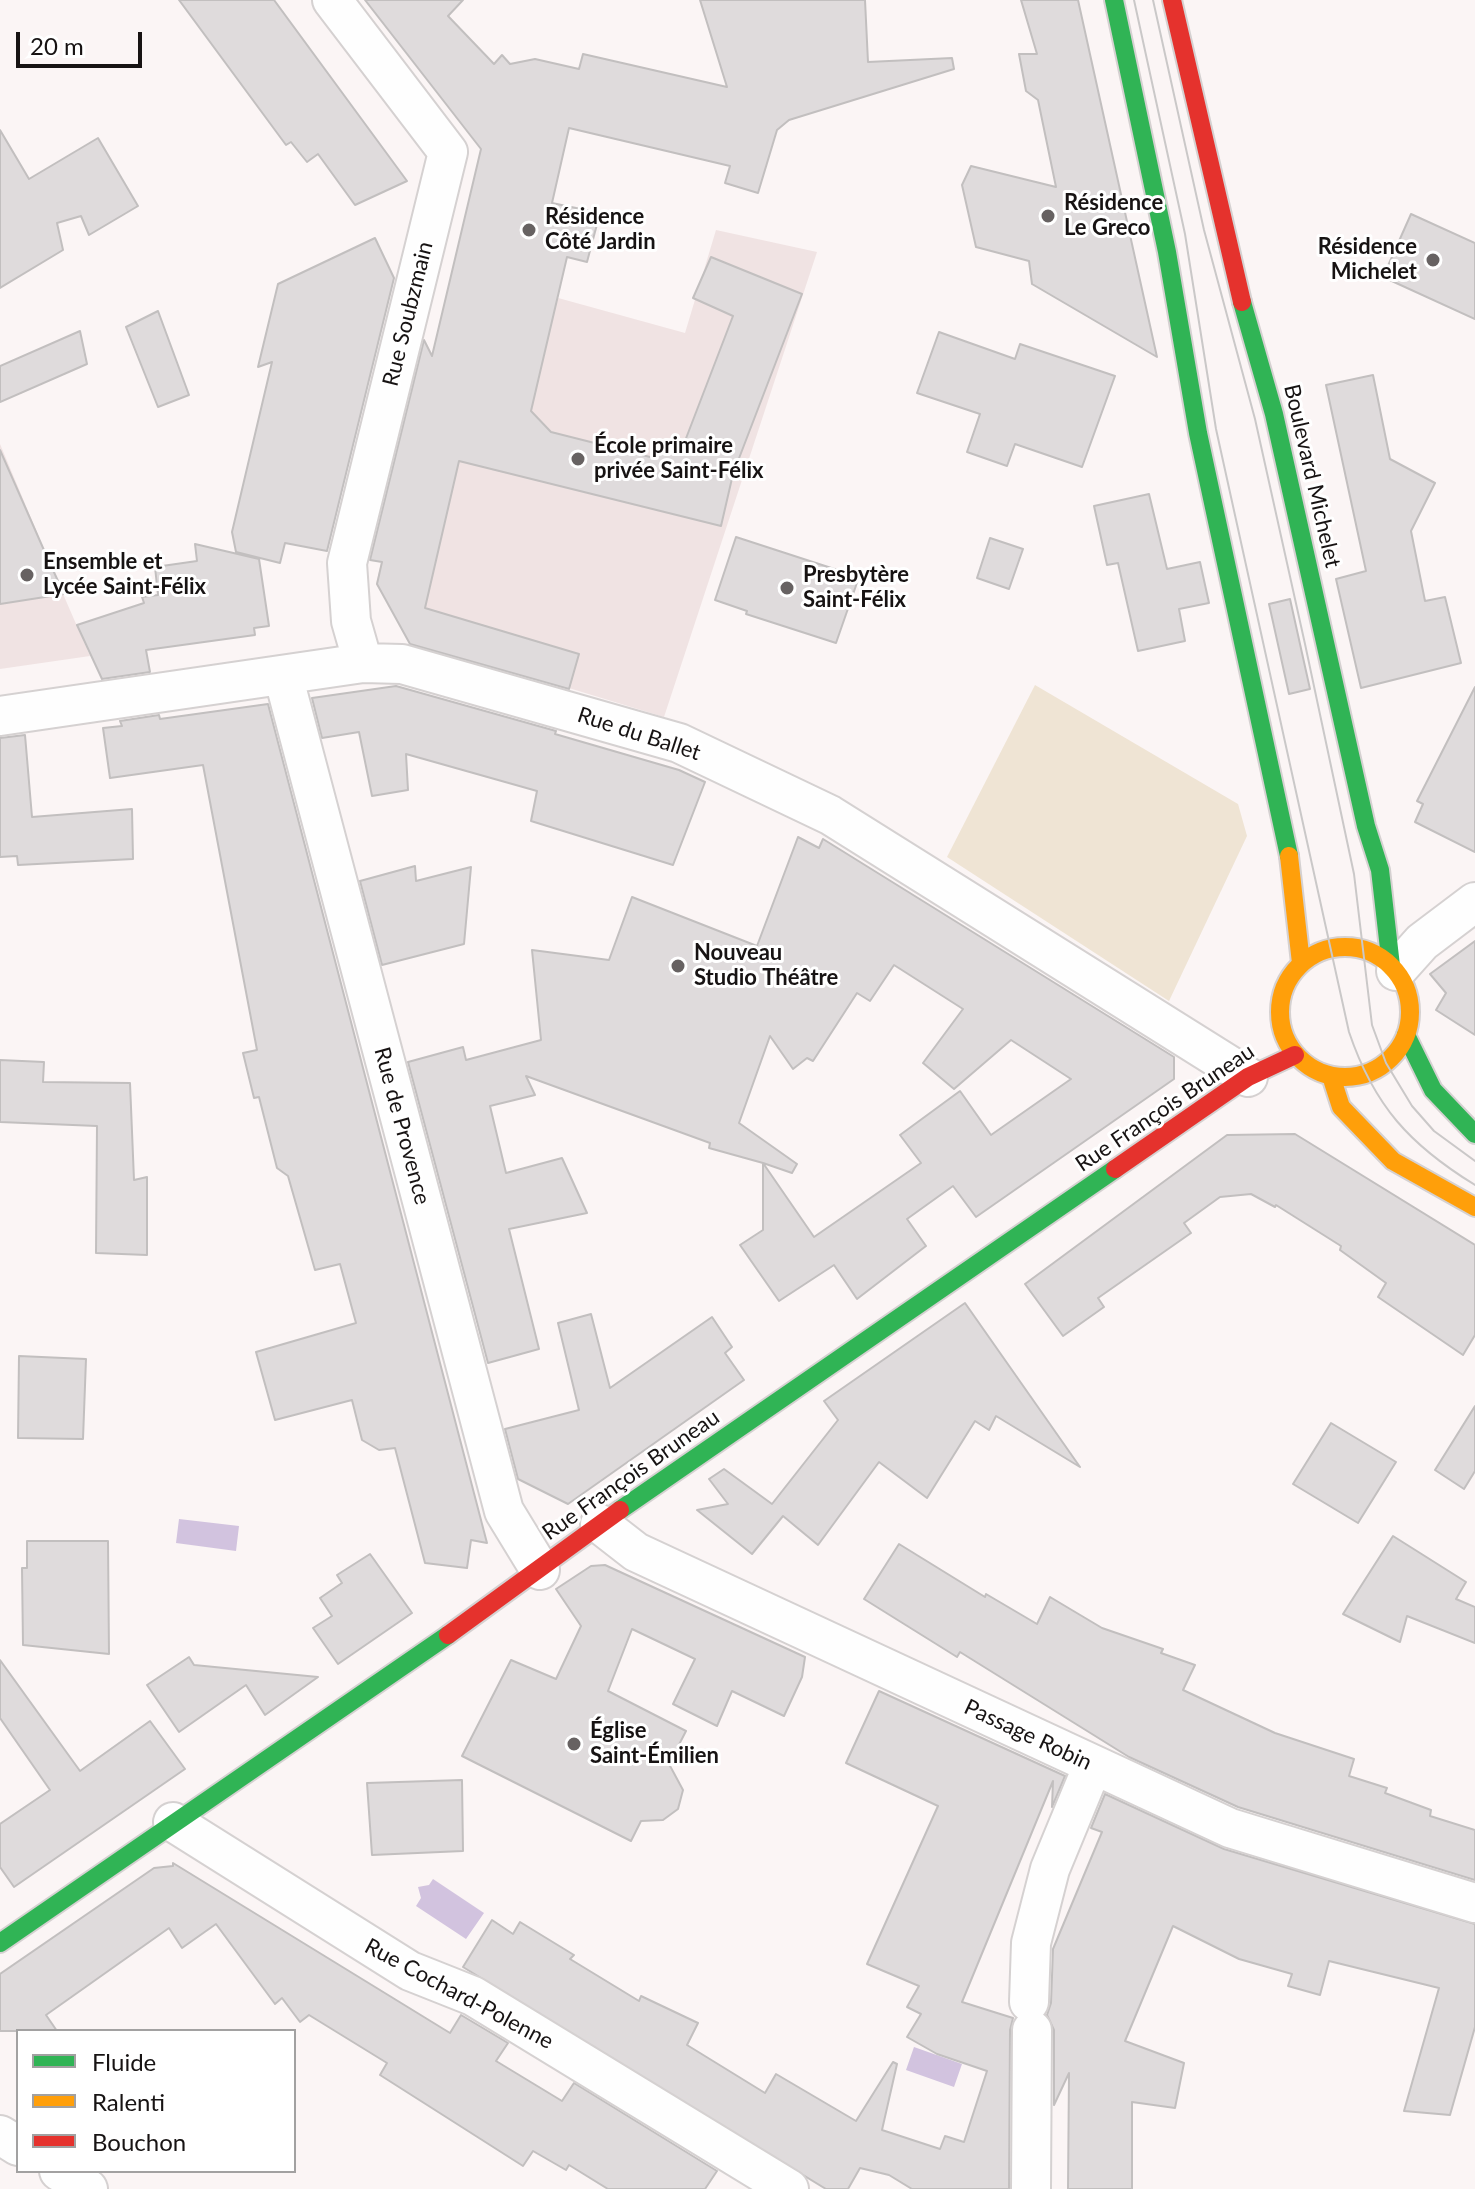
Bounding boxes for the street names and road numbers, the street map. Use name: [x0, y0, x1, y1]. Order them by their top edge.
street label: Rue Soubzmain: [377, 239, 439, 389]
street label: Boulevard Michelet: [1278, 382, 1346, 570]
street label: Rue du Ballet: [574, 702, 704, 766]
street label: Rue François Bruneau: [1071, 1038, 1259, 1178]
street label: Rue de Provence: [368, 1044, 436, 1208]
street label: Rue François Bruneau: [537, 1404, 725, 1546]
street label: Passage Robin: [960, 1694, 1096, 1776]
street label: Rue Cochard-Polenne: [360, 1933, 558, 2055]

